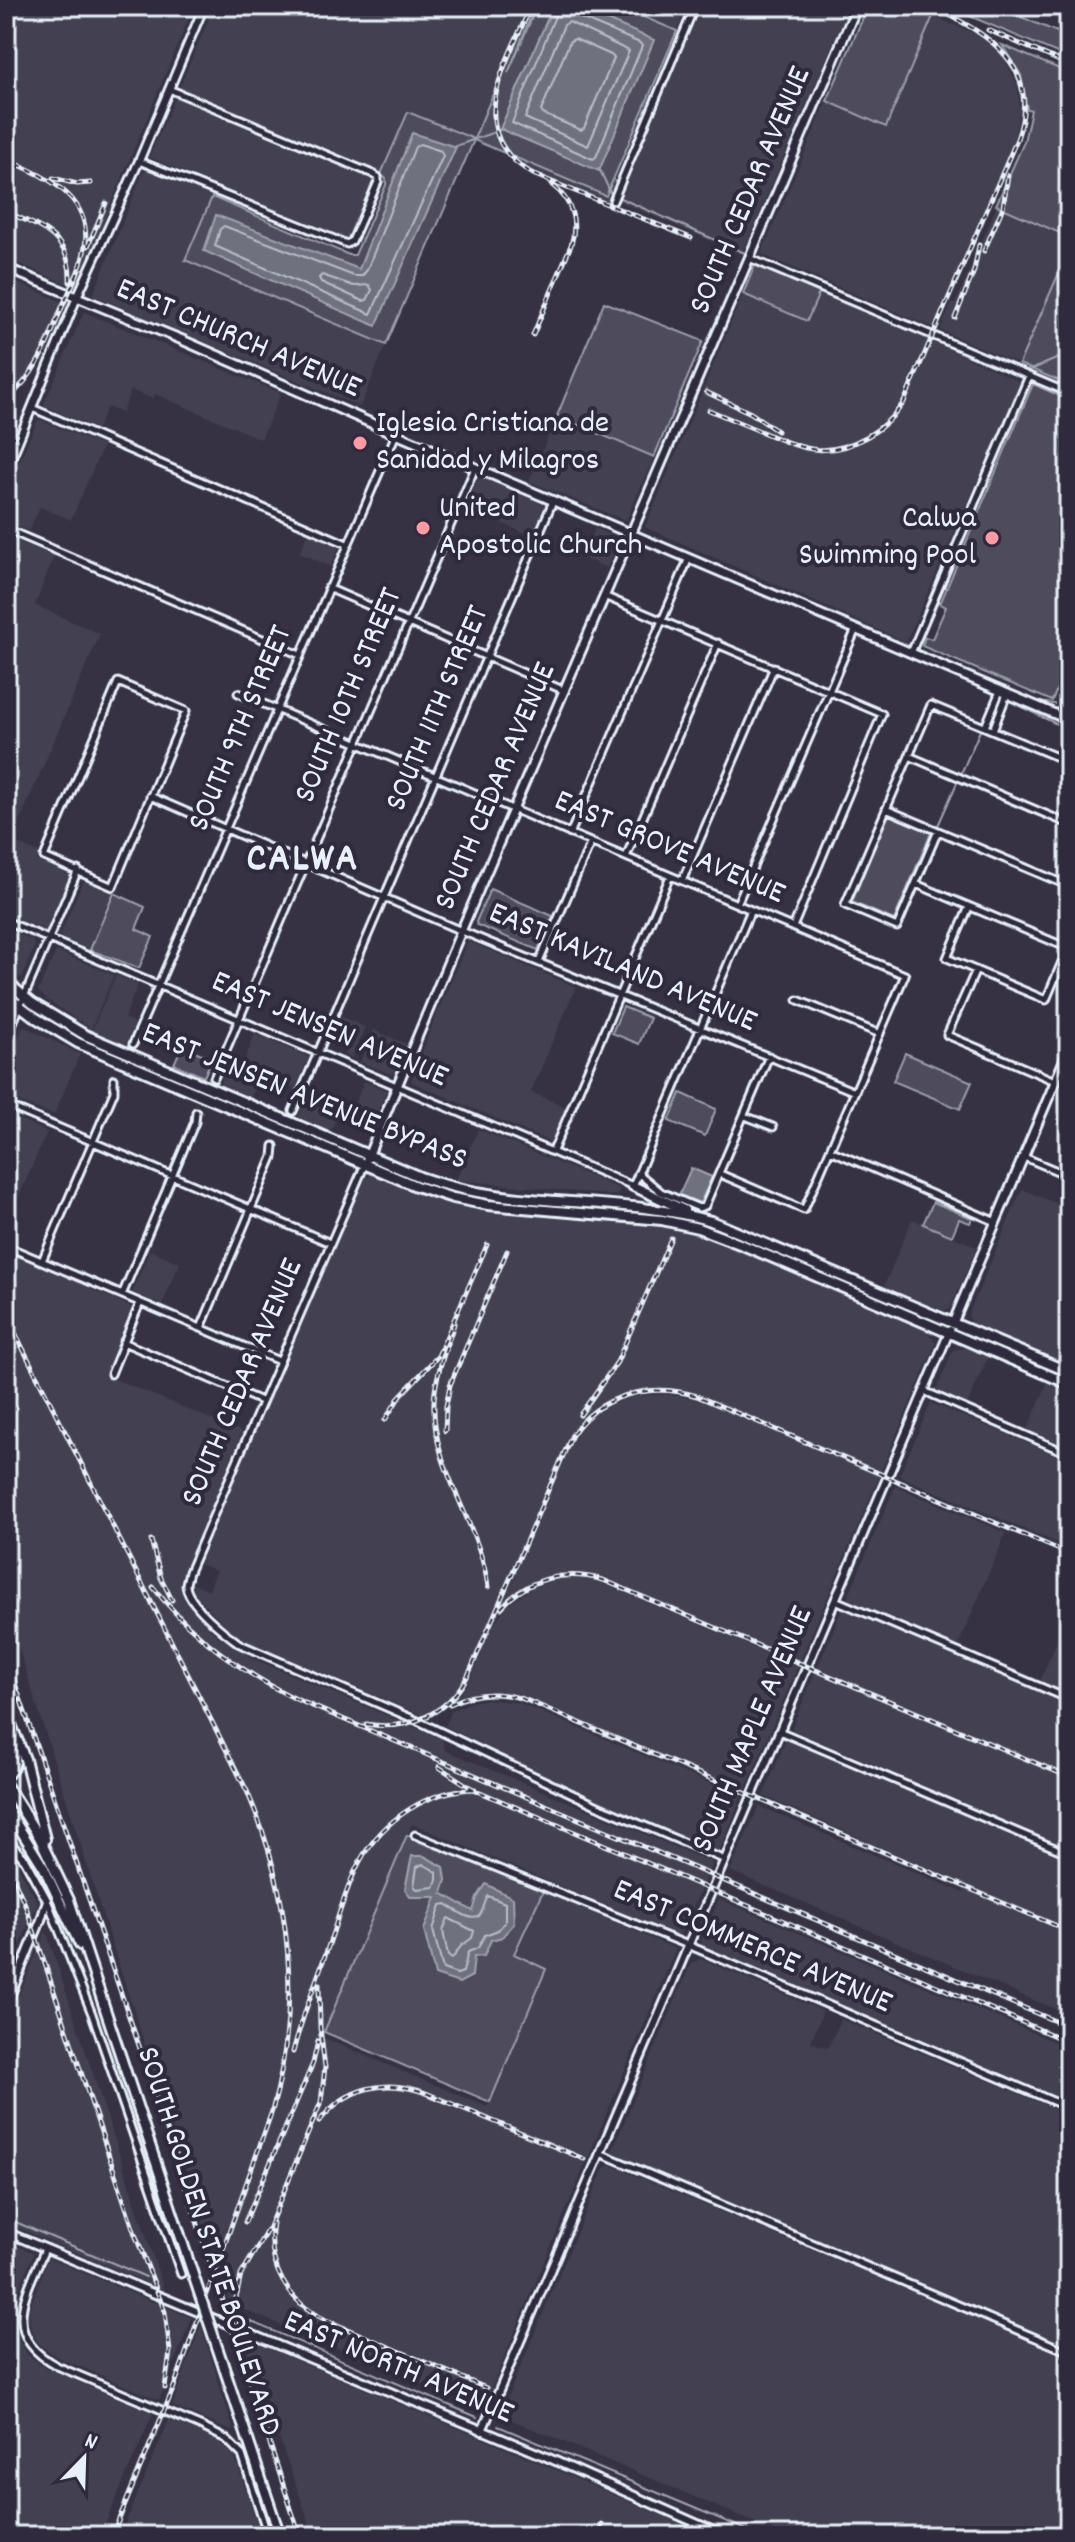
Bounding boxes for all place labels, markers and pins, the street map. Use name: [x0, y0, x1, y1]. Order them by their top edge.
place label: Iglesia Cristiana de Sanidad y Milagros: [376, 402, 609, 485]
marker: Iglesia Cristiana de Sanidad y Milagros: [351, 434, 369, 452]
place label: United Apostolic Church: [439, 487, 642, 570]
place label: Calwa Swimming Pool: [799, 497, 977, 580]
marker: United Apostolic Church: [414, 519, 432, 537]
marker: Calwa Swimming Pool: [983, 529, 1001, 547]

